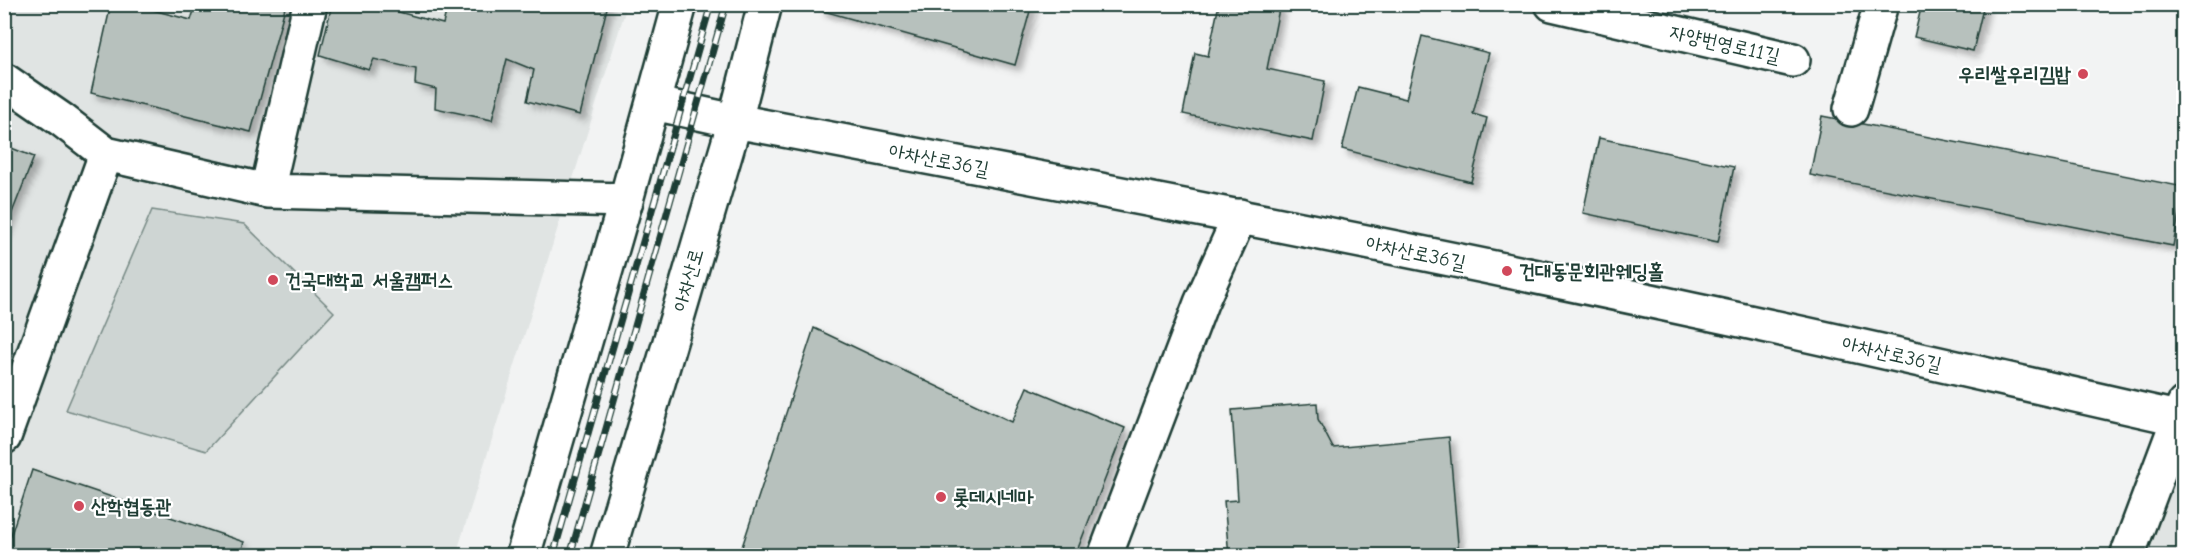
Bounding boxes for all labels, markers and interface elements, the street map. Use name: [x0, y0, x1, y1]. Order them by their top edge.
street label: 자양번영로11길: [1668, 20, 1782, 68]
place label: 우리쌀우리김밥: [1958, 63, 2071, 86]
marker: 우리쌀우리김밥: [2076, 67, 2090, 81]
street label: 아차산로36길: [887, 139, 991, 181]
street label: 아차산로36길: [1364, 231, 1468, 275]
street label: 아차산로: [668, 246, 708, 314]
place label: 건대동문회관웨딩홀: [1519, 260, 1664, 283]
marker: 건대동문회관웨딩홀: [1500, 264, 1514, 278]
place label: 건국대학교 서울캠퍼스: [285, 269, 453, 292]
marker: 건국대학교 서울캠퍼스: [266, 273, 280, 287]
street label: 아차산로36길: [1840, 331, 1944, 377]
place label: 롯데시네마: [953, 486, 1034, 509]
marker: 롯데시네마: [934, 490, 948, 504]
place label: 산학협동관: [91, 495, 171, 518]
marker: 산학협동관: [72, 499, 86, 513]

